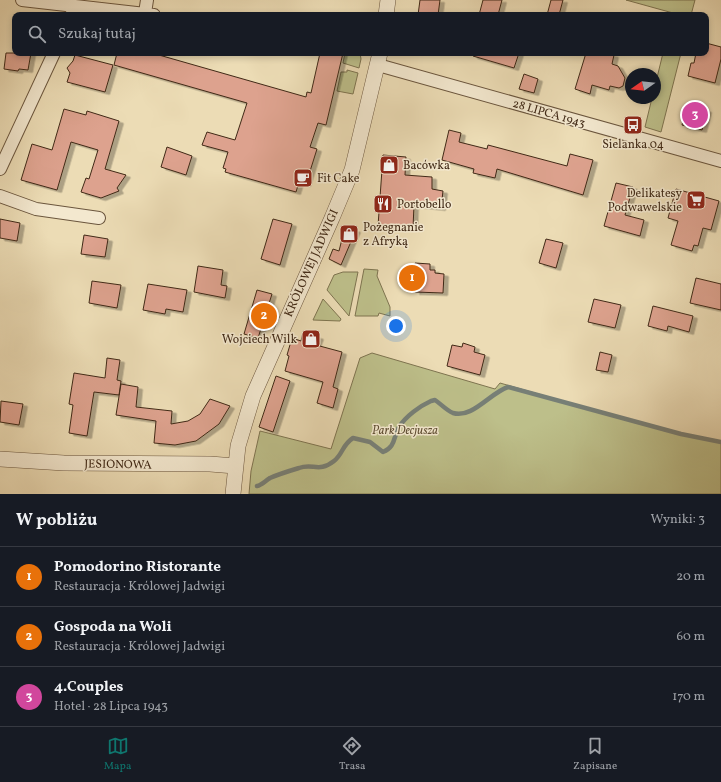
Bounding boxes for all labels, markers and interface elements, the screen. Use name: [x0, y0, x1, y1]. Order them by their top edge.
search box: [12, 12, 709, 56]
icon: search: [26, 23, 48, 45]
text: Szukaj tutaj: [58, 24, 136, 45]
north arrow: [625, 68, 661, 104]
street label: 28 LIPCA 1943: [511, 96, 587, 132]
pin: 3: [682, 100, 708, 130]
bus stop icon: Sielanka 04: [622, 114, 644, 136]
place label: Sielanka 04: [602, 137, 664, 153]
shop icon: Bacówka: [378, 154, 400, 176]
place label: Bacówka: [403, 158, 450, 174]
cafe icon: Fit Cake: [292, 167, 314, 189]
place label: Fit Cake: [317, 171, 360, 187]
place label: Delikatesy Podwawelskie: [608, 186, 683, 216]
supermarket icon: Delikatesy Podwawelskie: [685, 189, 707, 211]
restaurant icon: Portobello: [372, 193, 394, 215]
place label: Portobello: [397, 197, 451, 213]
street label: KRÓLOWEJ JADWIGI: [280, 207, 343, 320]
place label: Pożegnanie z Afryką: [363, 220, 424, 250]
shop icon: Pożegnanie z Afryką: [338, 223, 360, 245]
pin: 1: [399, 263, 425, 293]
pin: 2: [251, 301, 277, 331]
your location: [386, 316, 406, 336]
shop icon: Wojciech Wilk: [300, 328, 322, 350]
place label: Wojciech Wilk: [222, 332, 297, 348]
park label: Park Decjusza: [372, 423, 438, 439]
street label: JESIONOWA: [84, 456, 152, 474]
text: W pobliżu: [16, 509, 97, 532]
text: Wyniki: 3: [650, 511, 705, 529]
text: Pomodorino Ristorante: [54, 557, 221, 578]
text: 1: [26, 568, 32, 586]
text: 20 m: [676, 568, 705, 586]
text: Restauracja · Królowej Jadwigi: [54, 578, 225, 596]
text: Gospoda na Woli: [54, 617, 172, 638]
text: 2: [26, 628, 32, 646]
text: 60 m: [677, 628, 705, 646]
text: Restauracja · Królowej Jadwigi: [54, 638, 225, 656]
text: 4.Couples: [54, 677, 124, 698]
text: 3: [26, 688, 32, 706]
text: 170 m: [672, 688, 705, 706]
text: Hotel · 28 Lipca 1943: [54, 698, 168, 716]
tab: Mapa: [104, 735, 131, 774]
tab: Trasa: [339, 735, 365, 774]
tab: Zapisane: [573, 735, 617, 774]

